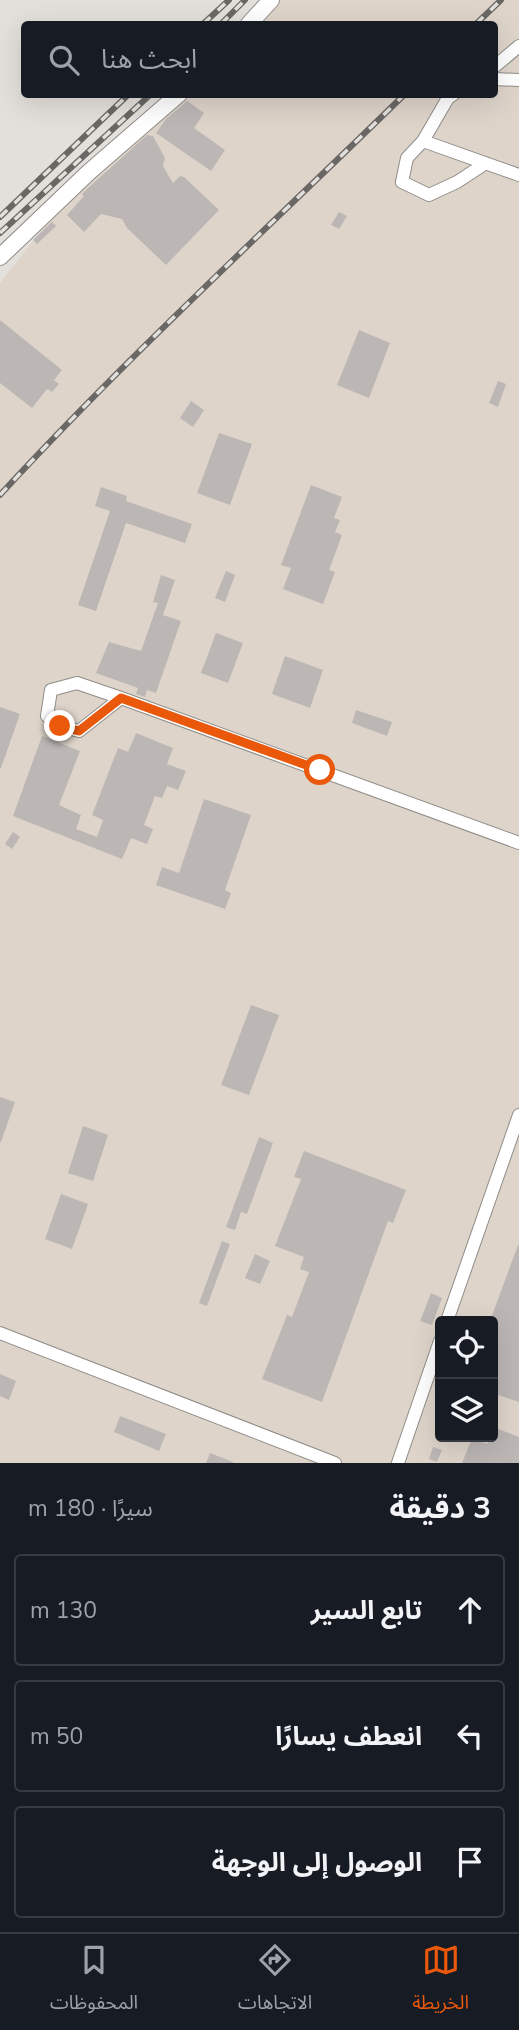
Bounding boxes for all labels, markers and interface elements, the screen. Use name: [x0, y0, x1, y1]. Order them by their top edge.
search box: [21, 21, 498, 98]
icon: search: [45, 41, 83, 79]
text: ابحث هنا: [101, 42, 197, 77]
route end: [44, 710, 75, 741]
route start: [304, 754, 335, 785]
map controls: [435, 1316, 498, 1442]
button: locate: [435, 1316, 498, 1379]
button: layers: [435, 1379, 498, 1442]
text: 3 دقيقة: [389, 1488, 491, 1529]
text: سيرًا · 180 m: [28, 1493, 153, 1524]
icon: ahead: [451, 1591, 489, 1629]
text: تابع السير: [311, 1593, 422, 1628]
text: 130 m: [30, 1595, 97, 1626]
icon: left: [451, 1717, 489, 1755]
text: انعطف يسارًا: [275, 1719, 422, 1754]
text: 50 m: [30, 1721, 83, 1752]
icon: arrive: [451, 1843, 489, 1881]
text: الوصول إلى الوجهة: [212, 1845, 422, 1880]
tab: المحفوظات: [50, 1941, 138, 2023]
tab: الاتجاهات: [238, 1941, 312, 2023]
tab: الخريطة: [412, 1941, 469, 2023]

